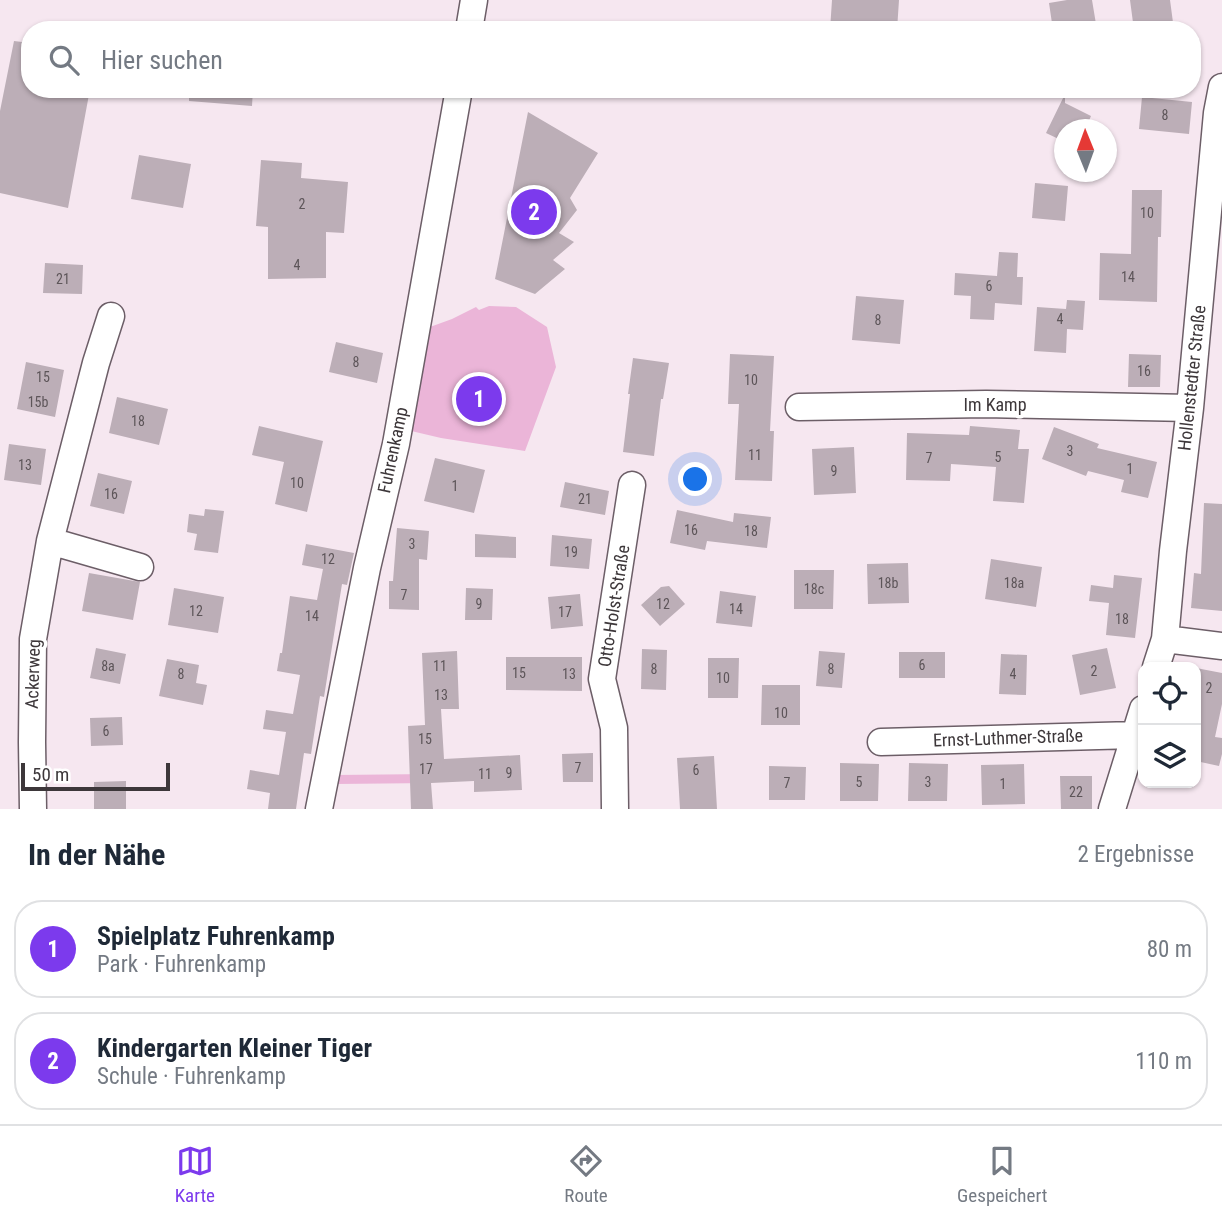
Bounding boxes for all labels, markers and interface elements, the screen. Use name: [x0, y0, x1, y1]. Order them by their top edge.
search box: [21, 21, 1201, 98]
icon: search: [45, 41, 83, 79]
text: Hier suchen: [101, 45, 223, 75]
house number: 8: [1162, 107, 1169, 123]
north arrow: [1054, 119, 1117, 182]
pin: 2: [511, 186, 557, 238]
house number: 2: [299, 196, 306, 212]
house number: 10: [1140, 205, 1154, 221]
house number: 4: [294, 257, 301, 273]
house number: 14: [1121, 269, 1135, 285]
house number: 21: [56, 271, 70, 287]
house number: 6: [986, 278, 993, 294]
street label: Hollenstedter Straße: [1173, 304, 1210, 452]
house number: 4: [1057, 311, 1064, 327]
house number: 8: [875, 312, 882, 328]
house number: 8: [353, 354, 360, 370]
house number: 16: [1137, 363, 1151, 379]
house number: 15: [36, 369, 50, 385]
house number: 10: [744, 372, 758, 388]
pin: 1: [456, 373, 502, 425]
house number: 15b: [28, 394, 48, 410]
street label: Im Kamp: [963, 394, 1027, 415]
street label: Fuhrenkamp: [373, 405, 412, 495]
house number: 18: [131, 413, 145, 429]
house number: 3: [1067, 443, 1073, 459]
house number: 11: [748, 447, 762, 463]
house number: 5: [995, 449, 1002, 465]
house number: 7: [926, 450, 933, 466]
house number: 13: [18, 457, 32, 473]
house number: 1: [1127, 461, 1133, 477]
your location: [678, 462, 712, 496]
house number: 9: [831, 463, 837, 479]
house number: 10: [290, 475, 304, 491]
house number: 1: [452, 478, 458, 494]
house number: 16: [104, 486, 118, 502]
house number: 21: [578, 491, 592, 507]
house number: 16: [684, 522, 698, 538]
house number: 18: [744, 523, 758, 539]
house number: 3: [409, 536, 415, 552]
street label: Otto-Holst-Straße: [593, 543, 634, 668]
house number: 19: [564, 544, 578, 560]
house number: 12: [321, 551, 335, 567]
house number: 18b: [878, 575, 898, 591]
house number: 18a: [1004, 575, 1024, 591]
house number: 18c: [804, 581, 824, 597]
house number: 7: [401, 587, 408, 603]
house number: 9: [476, 596, 482, 612]
house number: 12: [656, 596, 670, 612]
house number: 14: [729, 601, 743, 617]
house number: 12: [189, 603, 203, 619]
house number: 17: [558, 604, 572, 620]
house number: 14: [305, 608, 319, 624]
house number: 18: [1115, 611, 1129, 627]
street label: Ackerweg: [21, 639, 44, 709]
house number: 6: [919, 657, 926, 673]
house number: 8a: [101, 658, 115, 674]
house number: 11: [433, 658, 447, 674]
house number: 8: [651, 661, 658, 677]
house number: 8: [828, 661, 835, 677]
map controls: [1138, 662, 1201, 788]
button: locate: [1138, 662, 1201, 725]
house number: 2: [1091, 663, 1098, 679]
house number: 15: [512, 665, 526, 681]
house number: 8: [178, 666, 185, 682]
house number: 13: [562, 666, 576, 682]
house number: 4: [1010, 666, 1017, 682]
house number: 10: [716, 670, 730, 686]
house number: 2: [1206, 680, 1213, 696]
house number: 13: [434, 687, 448, 703]
house number: 10: [774, 705, 788, 721]
house number: 6: [103, 723, 110, 739]
street label: Ernst-Luthmer-Straße: [933, 724, 1083, 751]
button: layers: [1138, 725, 1201, 788]
house number: 15: [418, 731, 432, 747]
scale bar: [21, 760, 170, 792]
house number: 7: [575, 760, 582, 776]
house number: 17: [419, 761, 433, 777]
house number: 6: [693, 762, 700, 778]
text: 50 m: [32, 763, 69, 786]
house number: 9: [506, 765, 512, 781]
house number: 11: [478, 766, 492, 782]
house number: 5: [856, 774, 863, 790]
house number: 3: [925, 774, 931, 790]
house number: 7: [784, 775, 791, 791]
house number: 1: [1000, 776, 1006, 792]
house number: 22: [1069, 784, 1083, 800]
text: In der Nähe: [28, 837, 165, 872]
text: 2 Ergebnisse: [1077, 841, 1194, 868]
text: Spielplatz Fuhrenkamp: [97, 921, 335, 951]
text: 1: [47, 936, 59, 963]
text: 80 m: [1147, 936, 1192, 963]
text: Park · Fuhrenkamp: [97, 951, 266, 978]
text: Kindergarten Kleiner Tiger: [97, 1033, 372, 1063]
text: 2: [47, 1048, 59, 1075]
text: 110 m: [1135, 1048, 1192, 1075]
text: Schule · Fuhrenkamp: [97, 1063, 286, 1090]
tab: Karte: [175, 1142, 215, 1207]
tab: Route: [564, 1142, 608, 1207]
tab: Gespeichert: [957, 1142, 1047, 1207]

